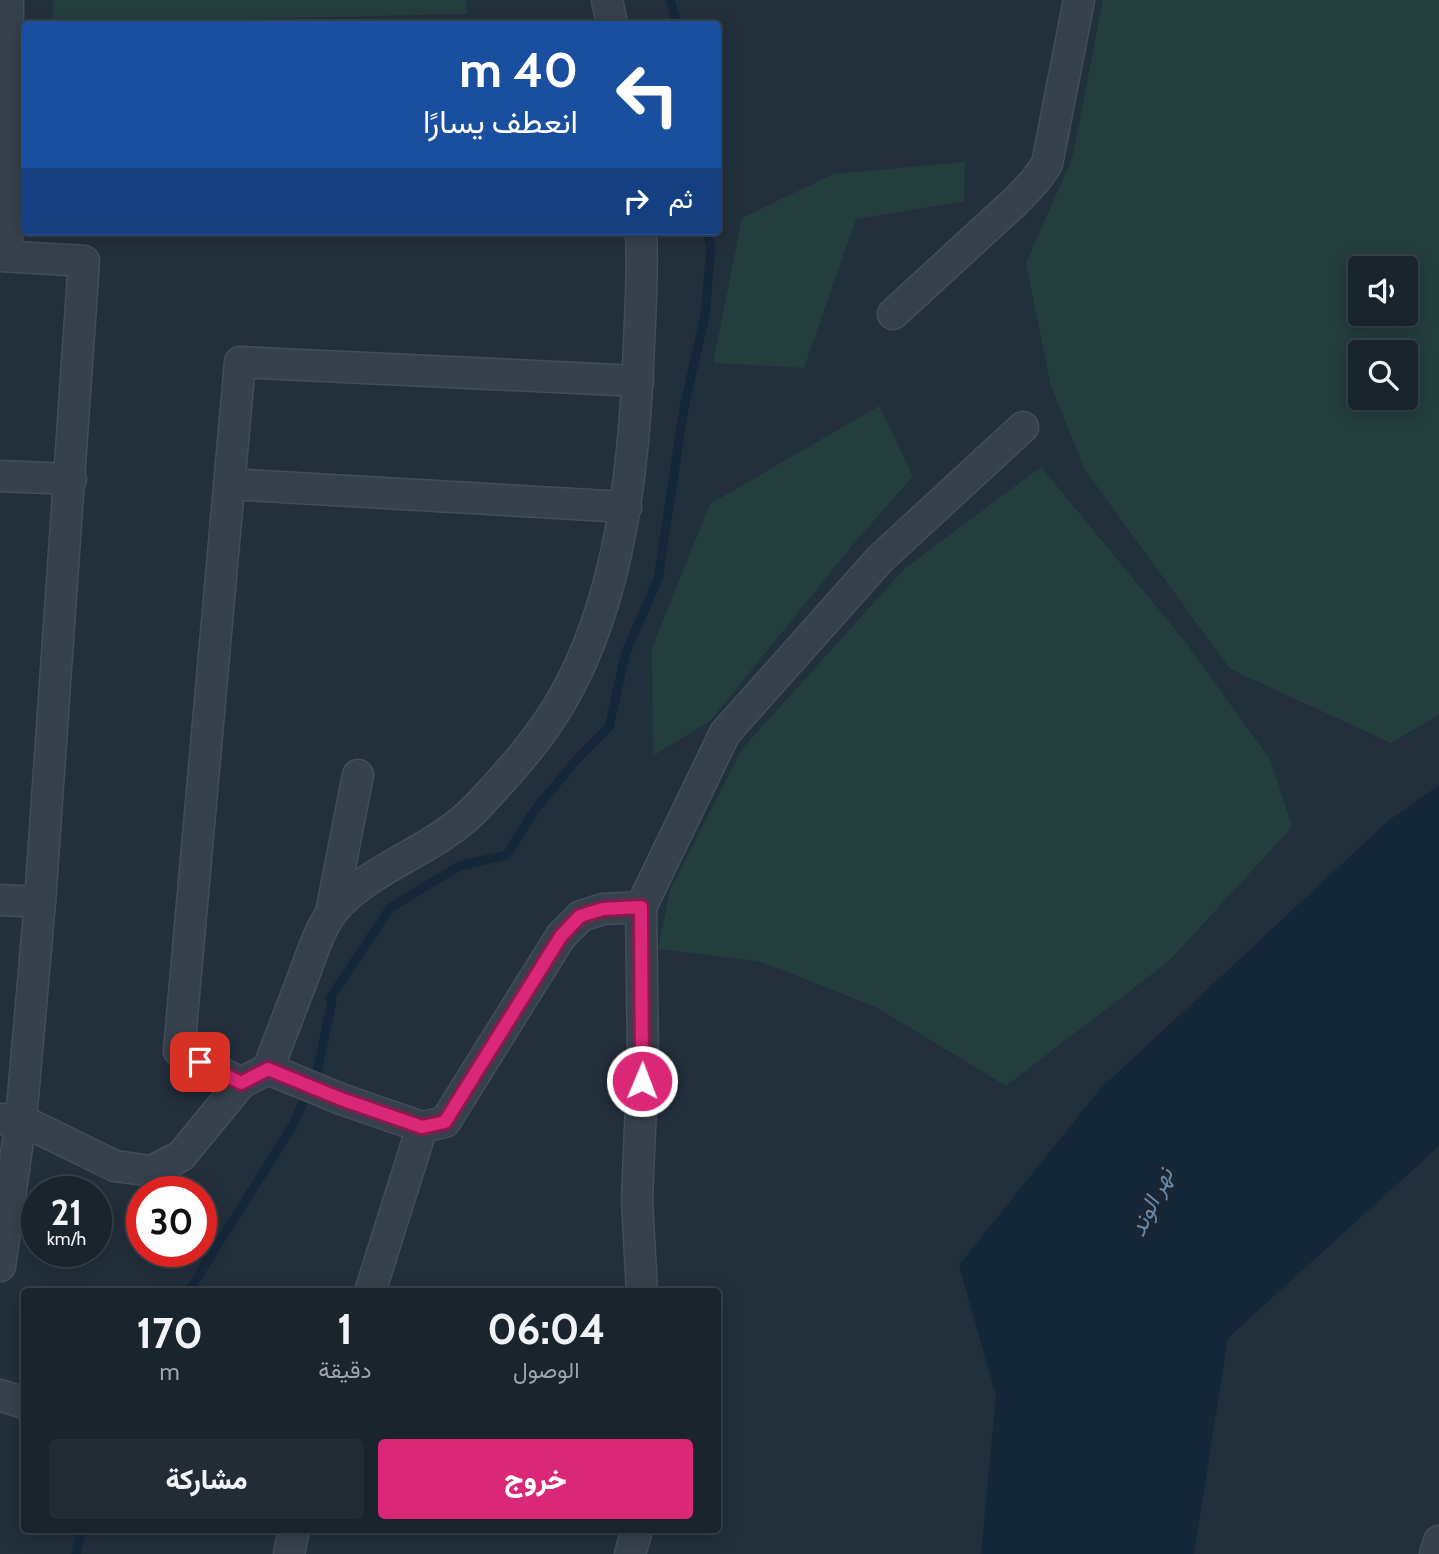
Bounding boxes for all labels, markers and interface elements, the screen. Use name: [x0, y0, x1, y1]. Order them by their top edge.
text: 40 m: [459, 40, 578, 99]
icon: left: [602, 49, 693, 140]
text: انعطف يسارًا: [423, 102, 578, 141]
icon: right: [617, 182, 655, 220]
text: ثم: [669, 183, 693, 215]
map controls: [1348, 256, 1418, 410]
button: sound: [1348, 256, 1418, 326]
button: search: [1348, 340, 1418, 410]
pin: [170, 1032, 230, 1092]
icon: arrive: [181, 1043, 219, 1081]
position arrow: [605, 1044, 679, 1118]
water label: نهر الوند: [1123, 1162, 1181, 1241]
speed limit sign: 30: [126, 1176, 217, 1267]
text: 21: [51, 1191, 82, 1234]
text: km/h: [47, 1228, 86, 1250]
text: 1: [337, 1303, 353, 1355]
text: 06:04: [487, 1303, 605, 1355]
text: 170: [137, 1307, 203, 1359]
text: دقيقة: [318, 1356, 372, 1384]
text: الوصول: [513, 1356, 579, 1384]
text: m: [160, 1358, 180, 1386]
button: مشاركة: [49, 1439, 364, 1519]
button: خروج: [378, 1439, 693, 1519]

